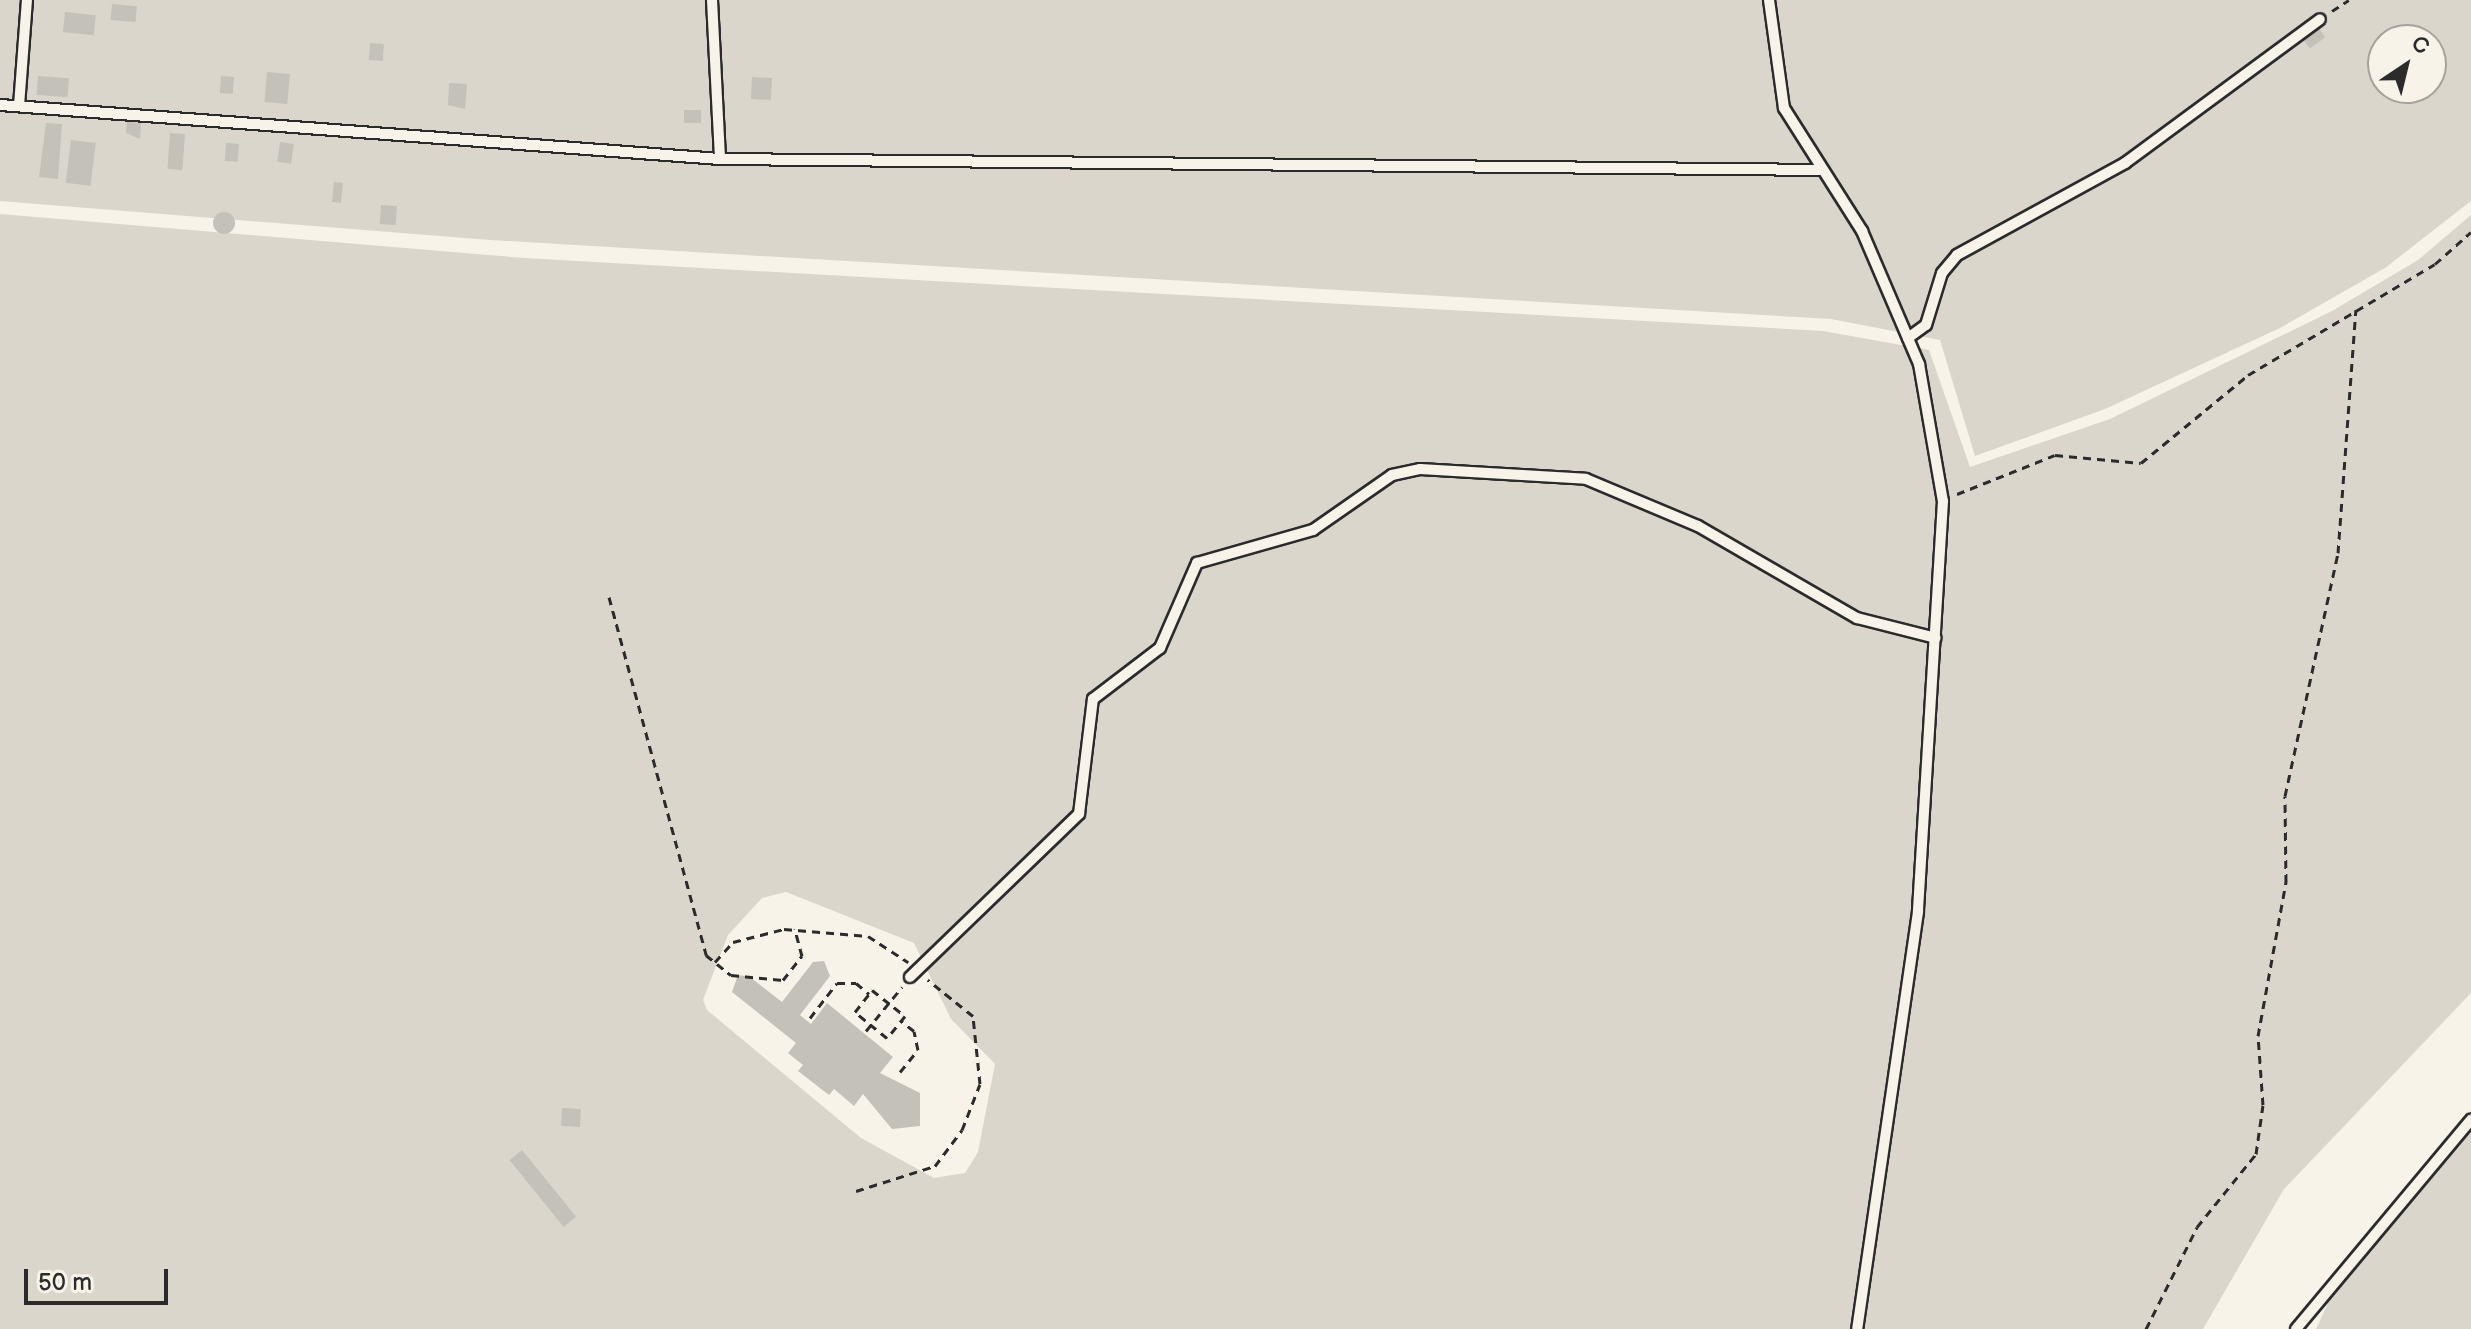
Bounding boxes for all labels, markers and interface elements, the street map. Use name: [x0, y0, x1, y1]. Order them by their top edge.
north arrow: [2367, 24, 2447, 104]
text: С: [2406, 30, 2434, 61]
scale bar: [28, 1253, 172, 1303]
text: 50 m: [38, 1268, 92, 1297]

